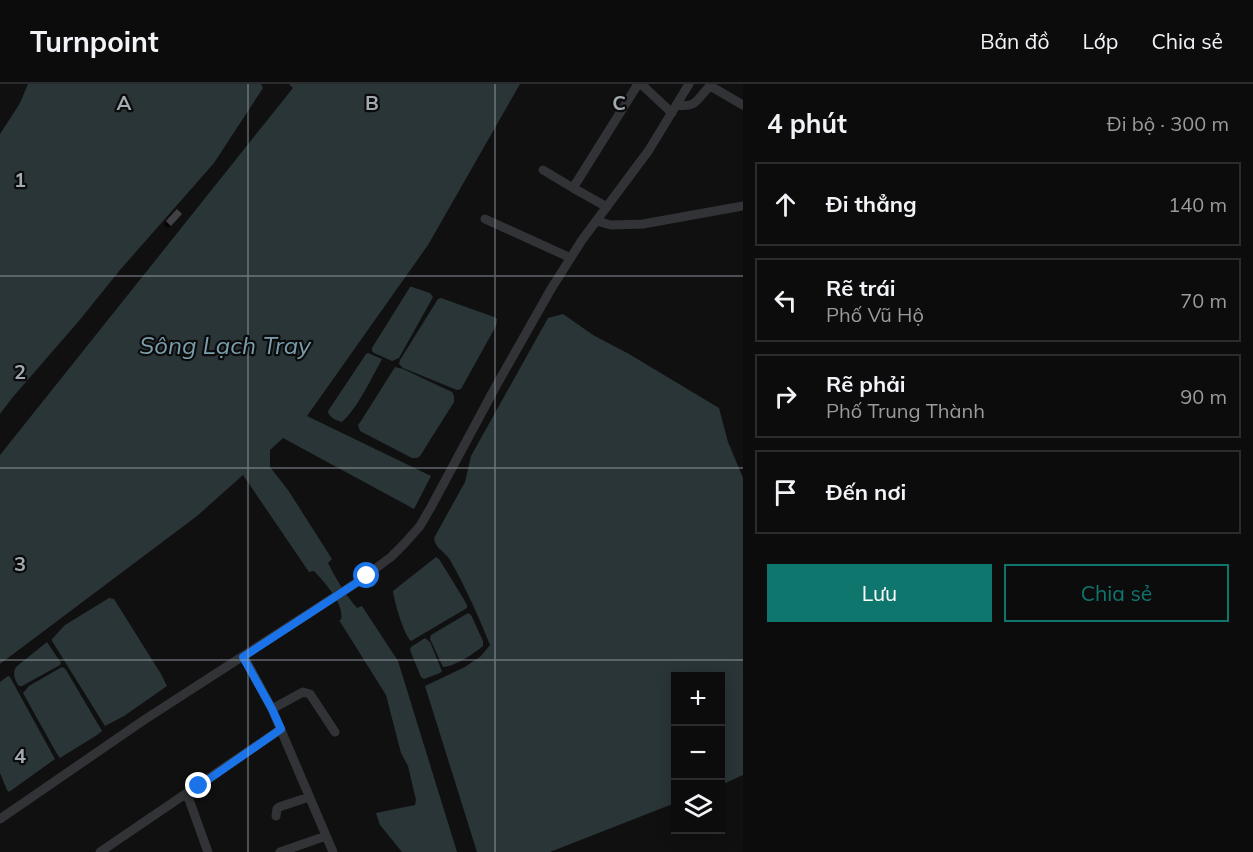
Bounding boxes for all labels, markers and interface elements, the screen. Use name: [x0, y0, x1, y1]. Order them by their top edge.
text: Turnpoint: [30, 24, 159, 59]
text: Bản đồ: [980, 28, 1049, 54]
text: Lớp: [1082, 28, 1118, 54]
text: Chia sẻ: [1151, 28, 1223, 54]
text: A: [117, 90, 132, 115]
text: B: [365, 90, 379, 115]
text: C: [612, 90, 626, 115]
text: 4 phút: [767, 107, 847, 140]
text: Đi bộ · 300 m: [1107, 111, 1229, 136]
text: 1: [14, 167, 26, 192]
icon: ahead: [769, 188, 802, 221]
text: Đi thẳng: [826, 190, 917, 218]
text: 140 m: [1168, 192, 1227, 217]
text: Rẽ trái: [826, 274, 896, 302]
icon: left: [769, 284, 802, 317]
text: 70 m: [1180, 288, 1227, 313]
text: Phố Vũ Hộ: [826, 302, 924, 327]
water label: Sông Lạch Tray: [139, 330, 312, 360]
text: 2: [14, 359, 26, 384]
text: Rẽ phải: [826, 370, 906, 398]
icon: right: [769, 380, 802, 413]
text: 90 m: [1180, 384, 1227, 409]
text: Phố Trung Thành: [826, 398, 985, 423]
icon: arrive: [769, 476, 802, 509]
text: Đến nơi: [826, 478, 906, 506]
text: 3: [14, 551, 26, 576]
route start: [353, 562, 379, 588]
button: Lưu: [767, 564, 992, 622]
button: Chia sẻ: [1004, 564, 1229, 622]
map controls: [671, 672, 725, 834]
button: +: [671, 672, 725, 726]
button: −: [671, 726, 725, 780]
text: 4: [14, 743, 26, 768]
route end: [185, 772, 211, 798]
button: layers: [671, 780, 725, 834]

